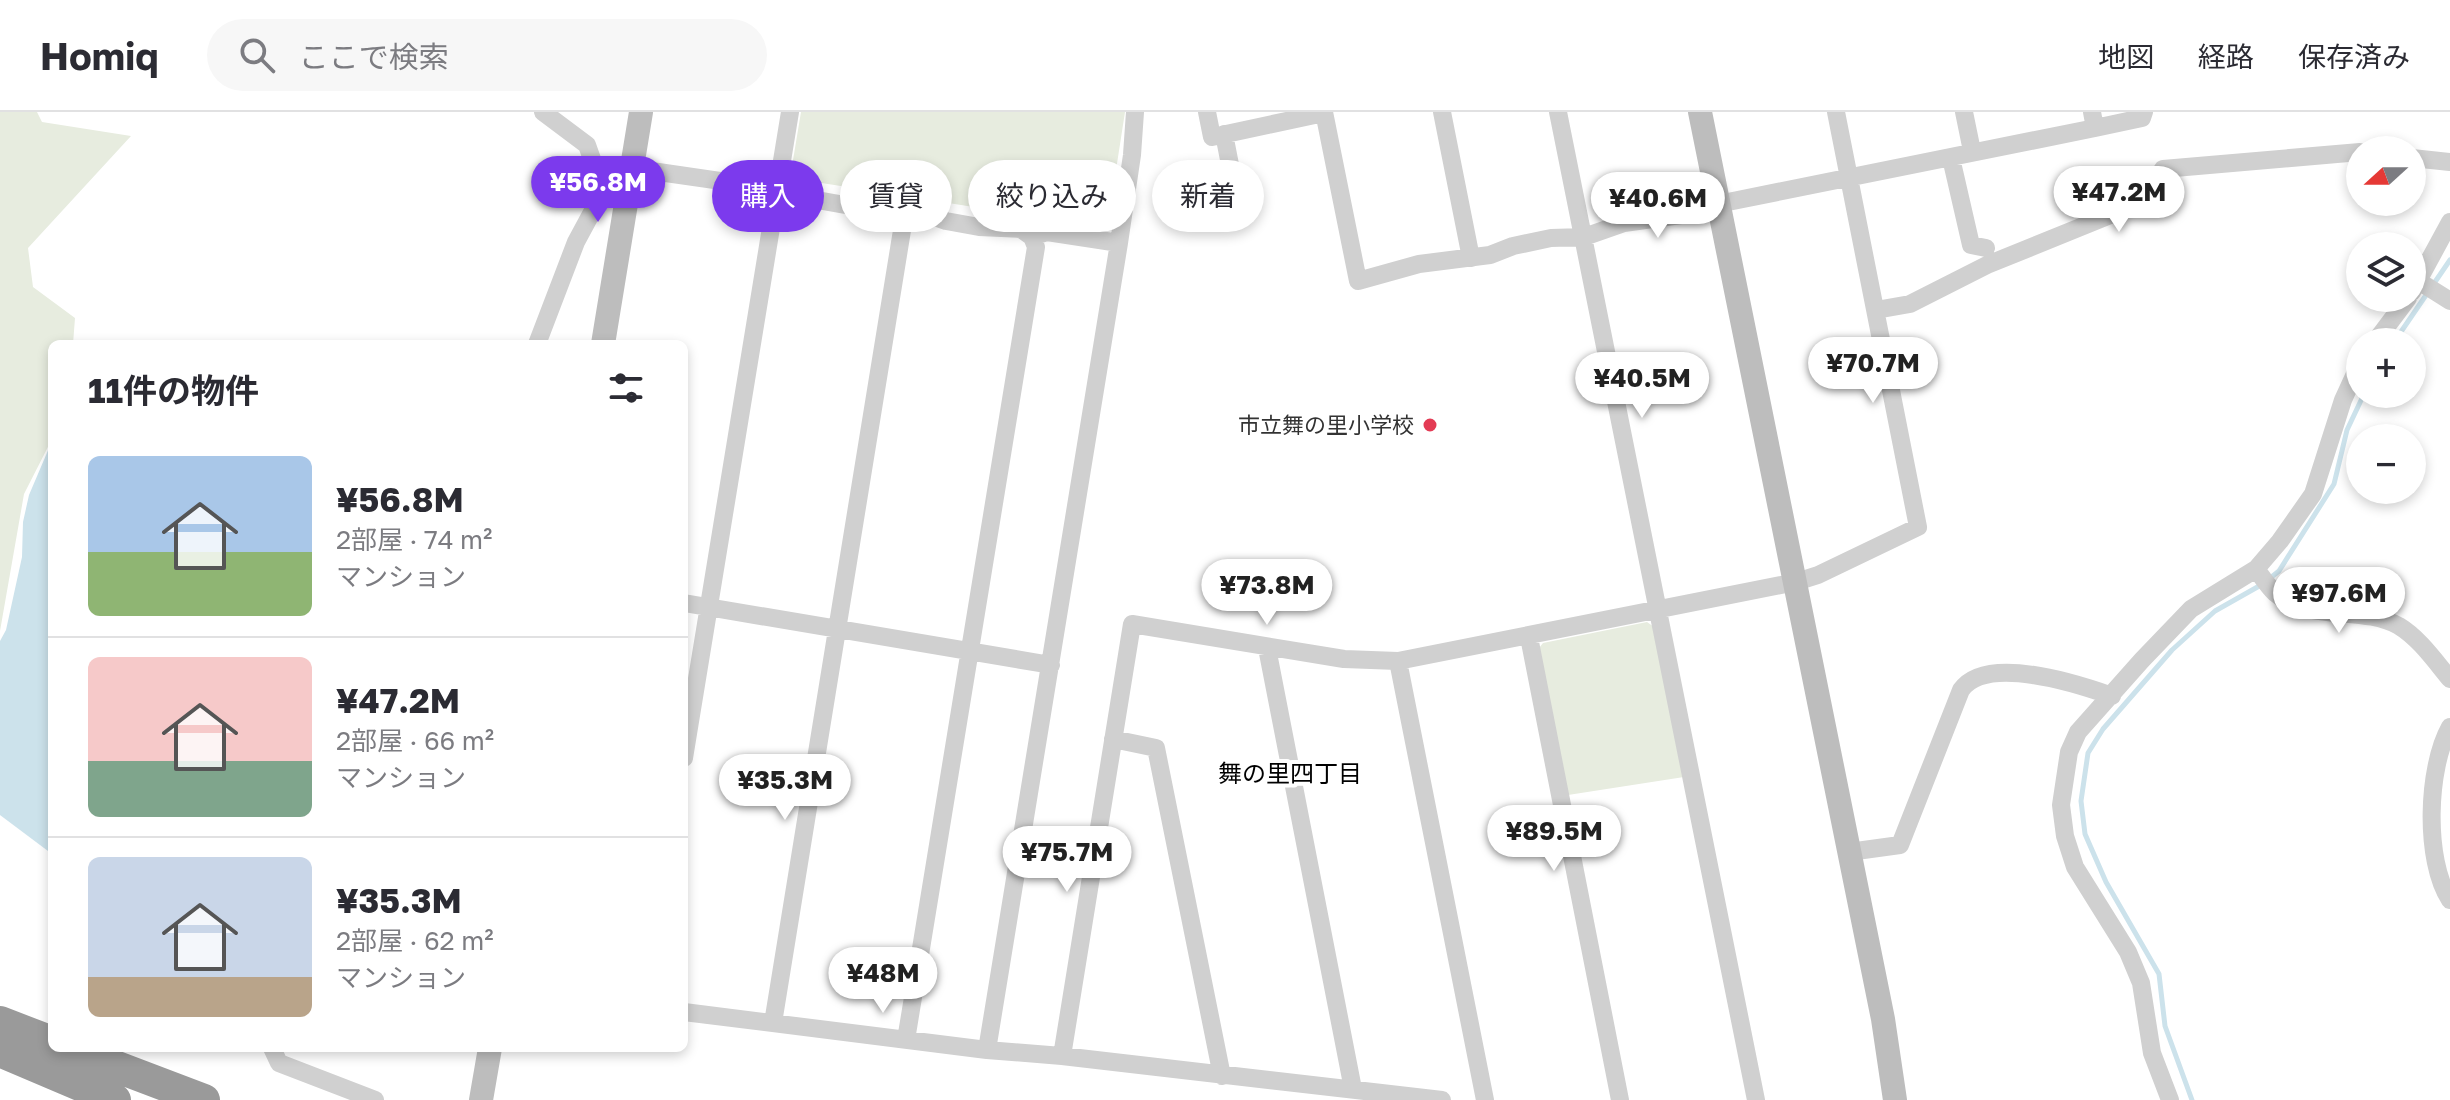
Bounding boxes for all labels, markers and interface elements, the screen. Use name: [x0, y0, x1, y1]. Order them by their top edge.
search box: [207, 19, 767, 91]
text: Homiq: [40, 33, 159, 78]
icon: search: [235, 33, 279, 77]
text: ここで検索: [299, 39, 449, 75]
text: 地図: [2098, 40, 2154, 73]
text: 経路: [2198, 40, 2254, 73]
text: 保存済み: [2298, 40, 2410, 73]
north arrow: [2346, 136, 2426, 216]
map controls: [2346, 136, 2426, 504]
pin: ¥56.8M: [533, 156, 663, 224]
chip: 購入: [712, 160, 824, 232]
chip: 賃貸: [840, 160, 952, 232]
chip: 絞り込み: [968, 160, 1136, 232]
chip: 新着: [1152, 160, 1264, 232]
text: ¥56.8M: [549, 166, 647, 197]
pin: ¥47.2M: [2054, 166, 2184, 234]
pin: ¥40.6M: [1593, 172, 1723, 240]
text: ¥47.2M: [2072, 176, 2166, 207]
text: ¥40.6M: [1609, 182, 1707, 213]
button: layers: [2346, 232, 2426, 312]
button: +: [2346, 328, 2426, 408]
pin: ¥70.7M: [1808, 337, 1938, 405]
text: ¥70.7M: [1826, 347, 1920, 378]
pin: ¥40.5M: [1577, 352, 1707, 420]
text: ¥40.5M: [1593, 362, 1691, 393]
icon: filters: [604, 366, 648, 410]
text: 11件の物件: [88, 370, 259, 410]
place label: 市立舞の里小学校: [1238, 411, 1414, 438]
marker: 市立舞の里小学校: [1421, 416, 1439, 434]
button: −: [2346, 424, 2426, 504]
text: ¥56.8M: [336, 479, 464, 519]
icon: home: [152, 488, 248, 584]
text: 2部屋 · 74 m²: [336, 524, 492, 555]
pin: ¥73.8M: [1202, 559, 1332, 627]
text: マンション: [336, 561, 466, 592]
pin: ¥97.6M: [2274, 567, 2404, 635]
text: ¥73.8M: [1219, 569, 1315, 600]
text: ¥97.6M: [2291, 577, 2387, 608]
text: ¥47.2M: [336, 680, 460, 720]
icon: home: [152, 689, 248, 785]
text: 2部屋 · 66 m²: [336, 725, 494, 756]
pin: ¥35.3M: [720, 754, 850, 822]
district label: 舞の里四丁目: [1218, 758, 1362, 787]
text: マンション: [336, 762, 466, 793]
text: ¥35.3M: [737, 764, 833, 795]
pin: ¥89.5M: [1489, 805, 1619, 873]
text: ¥89.5M: [1505, 815, 1603, 846]
pin: ¥75.7M: [1002, 826, 1132, 894]
text: ¥75.7M: [1021, 836, 1113, 867]
text: ¥35.3M: [336, 880, 462, 920]
icon: home: [152, 889, 248, 985]
text: 2部屋 · 62 m²: [336, 925, 494, 956]
pin: ¥48M: [836, 947, 930, 1015]
text: ¥48M: [846, 957, 920, 988]
text: マンション: [336, 962, 466, 993]

